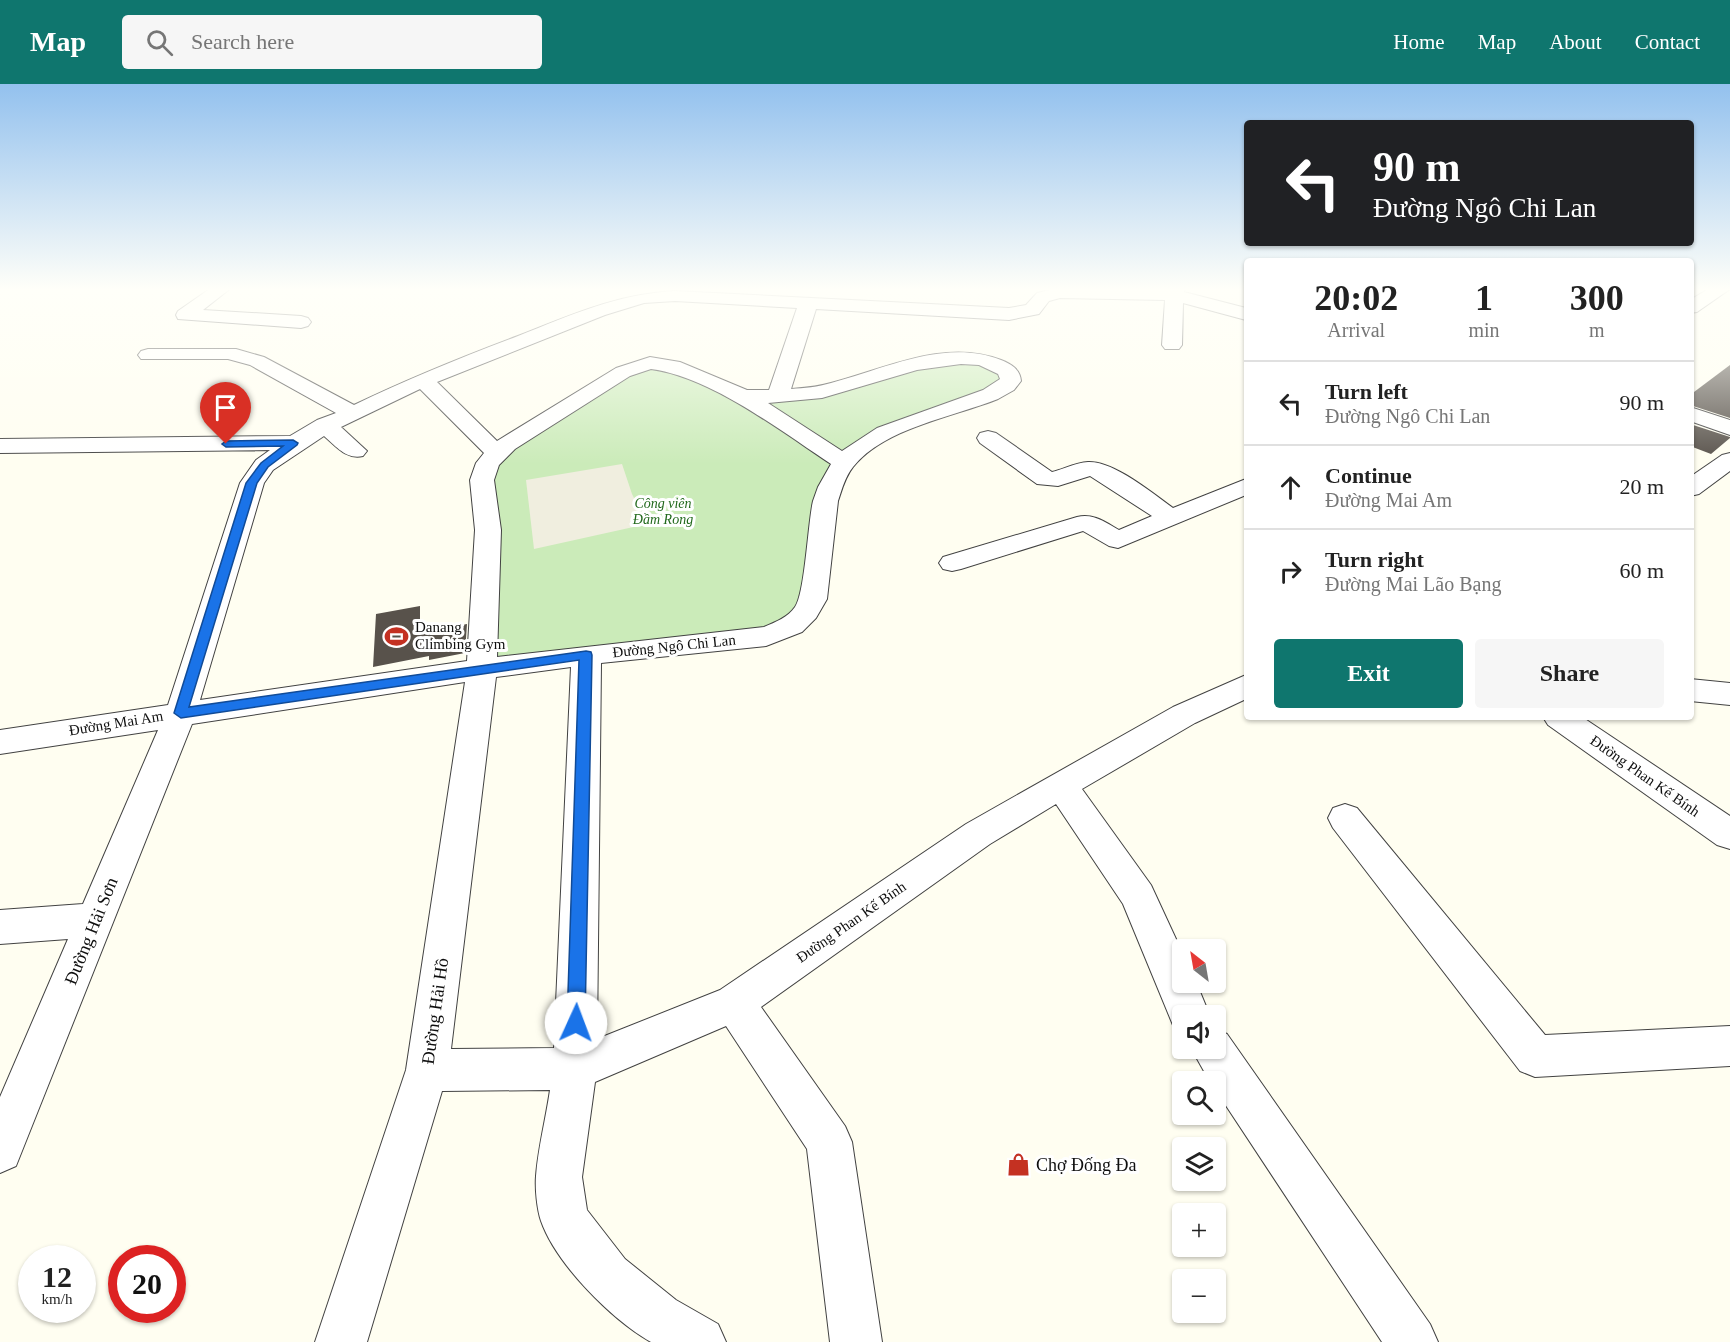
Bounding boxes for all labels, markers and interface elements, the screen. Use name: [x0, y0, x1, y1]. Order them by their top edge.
search box: [122, 15, 542, 69]
text: Map: [30, 26, 86, 57]
icon: search: [143, 26, 176, 59]
text: Search here: [191, 29, 294, 54]
text: Home: [1393, 30, 1445, 54]
text: Map: [1478, 30, 1516, 54]
text: About: [1549, 30, 1602, 54]
text: Contact: [1635, 30, 1700, 54]
icon: left: [1274, 144, 1352, 222]
text: 90 m: [1373, 144, 1461, 190]
text: Đường Ngô Chi Lan: [1373, 193, 1596, 223]
text: 20:02: [1314, 278, 1398, 318]
text: 1: [1475, 278, 1493, 318]
text: 300: [1570, 278, 1624, 318]
text: Arrival: [1327, 319, 1385, 341]
text: min: [1468, 319, 1500, 341]
text: m: [1589, 319, 1605, 341]
text: Turn left: [1325, 379, 1408, 404]
pin: [200, 382, 251, 444]
icon: left: [1274, 387, 1307, 420]
text: 90 m: [1619, 390, 1664, 415]
icon: arrive: [209, 391, 242, 424]
text: Đường Ngô Chi Lan: [1325, 405, 1490, 427]
text: Continue: [1325, 463, 1412, 488]
icon: ahead: [1274, 471, 1307, 504]
text: 20 m: [1619, 474, 1664, 499]
text: Đường Mai Am: [1325, 489, 1452, 511]
park label: Công viên Đầm Rong: [632, 496, 693, 527]
text: Turn right: [1325, 547, 1424, 572]
icon: right: [1274, 555, 1307, 588]
text: 60 m: [1619, 558, 1664, 583]
text: Đường Mai Lão Bạng: [1325, 573, 1501, 595]
place label: Danang Climbing Gym: [415, 619, 506, 652]
sports icon: Danang Climbing Gym: [384, 623, 410, 649]
street label: Đường Ngô Chi Lan: [612, 632, 737, 660]
button: Exit: [1274, 639, 1463, 708]
button: Share: [1475, 639, 1664, 708]
street label: Đường Mai Am: [68, 708, 165, 738]
street label: Đường Phan Kế Bính: [1587, 732, 1703, 820]
street label: Đường Hải Sơn: [60, 874, 122, 988]
street label: Đường Phan Kế Bính: [793, 878, 909, 966]
north arrow: [1172, 939, 1226, 993]
map controls: [1172, 939, 1226, 1323]
street label: Đường Hải Hồ: [418, 956, 452, 1066]
position arrow: [544, 991, 608, 1055]
button: sound: [1172, 1005, 1226, 1059]
button: search: [1172, 1071, 1226, 1125]
button: layers: [1172, 1137, 1226, 1191]
shop icon: Chợ Đống Đa: [1005, 1152, 1031, 1178]
place label: Chợ Đống Đa: [1036, 1155, 1137, 1175]
button: +: [1172, 1203, 1226, 1257]
speed limit sign: 20: [108, 1245, 186, 1323]
text: 12: [42, 1260, 72, 1293]
button: −: [1172, 1269, 1226, 1323]
text: km/h: [42, 1291, 72, 1307]

